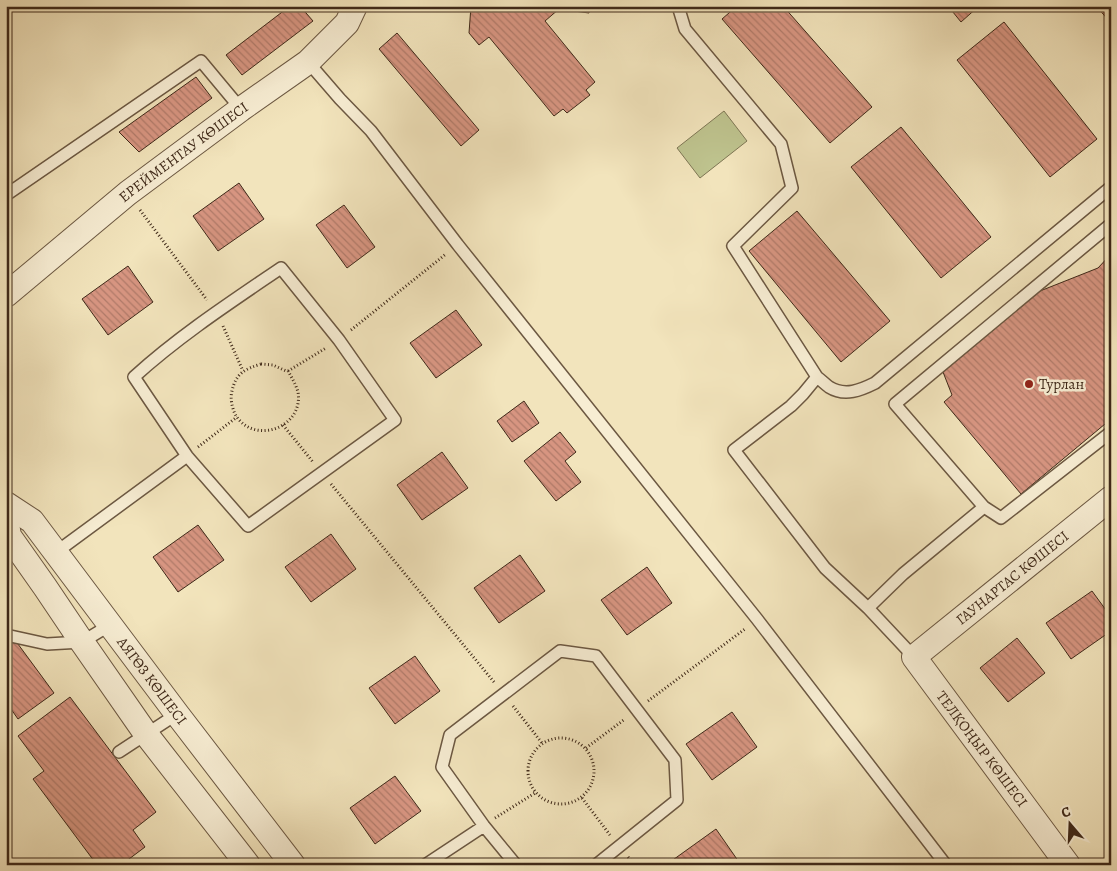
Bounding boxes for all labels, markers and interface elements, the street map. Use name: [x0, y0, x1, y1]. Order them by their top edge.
street label: ЕРЕЙМЕНТАУ КӨШЕСІ: [114, 97, 252, 207]
place label: Турлан: [1039, 374, 1084, 394]
marker: Турлан: [1023, 378, 1035, 390]
street label: ГАУHАРТАС КӨШЕСІ: [952, 526, 1073, 629]
street label: АЯГӨЗ КӨШЕСІ: [112, 632, 192, 729]
street label: ТЕЛҚОҢЫР КӨШЕСІ: [932, 687, 1032, 811]
north arrow: [1044, 798, 1094, 848]
text: С: [1059, 802, 1073, 823]

